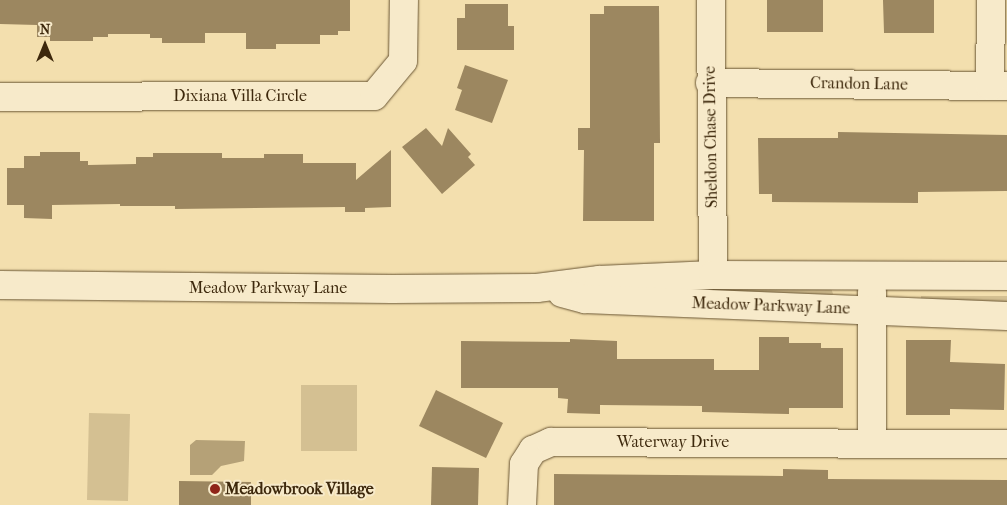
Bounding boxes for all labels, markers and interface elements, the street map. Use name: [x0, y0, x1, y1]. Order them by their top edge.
north arrow: [20, 20, 70, 70]
text: N: [40, 21, 50, 38]
street label: Sheldon Chase Drive: [700, 66, 722, 208]
street label: Crandon Lane: [810, 74, 908, 94]
street label: Dixiana Villa Circle: [173, 86, 307, 106]
street label: Meadow Parkway Lane: [189, 278, 347, 298]
street label: Meadow Parkway Lane: [691, 294, 851, 318]
street label: Waterway Drive: [617, 432, 729, 452]
place label: Meadowbrook Village: [225, 479, 374, 499]
marker: Meadowbrook Village: [209, 483, 221, 495]

